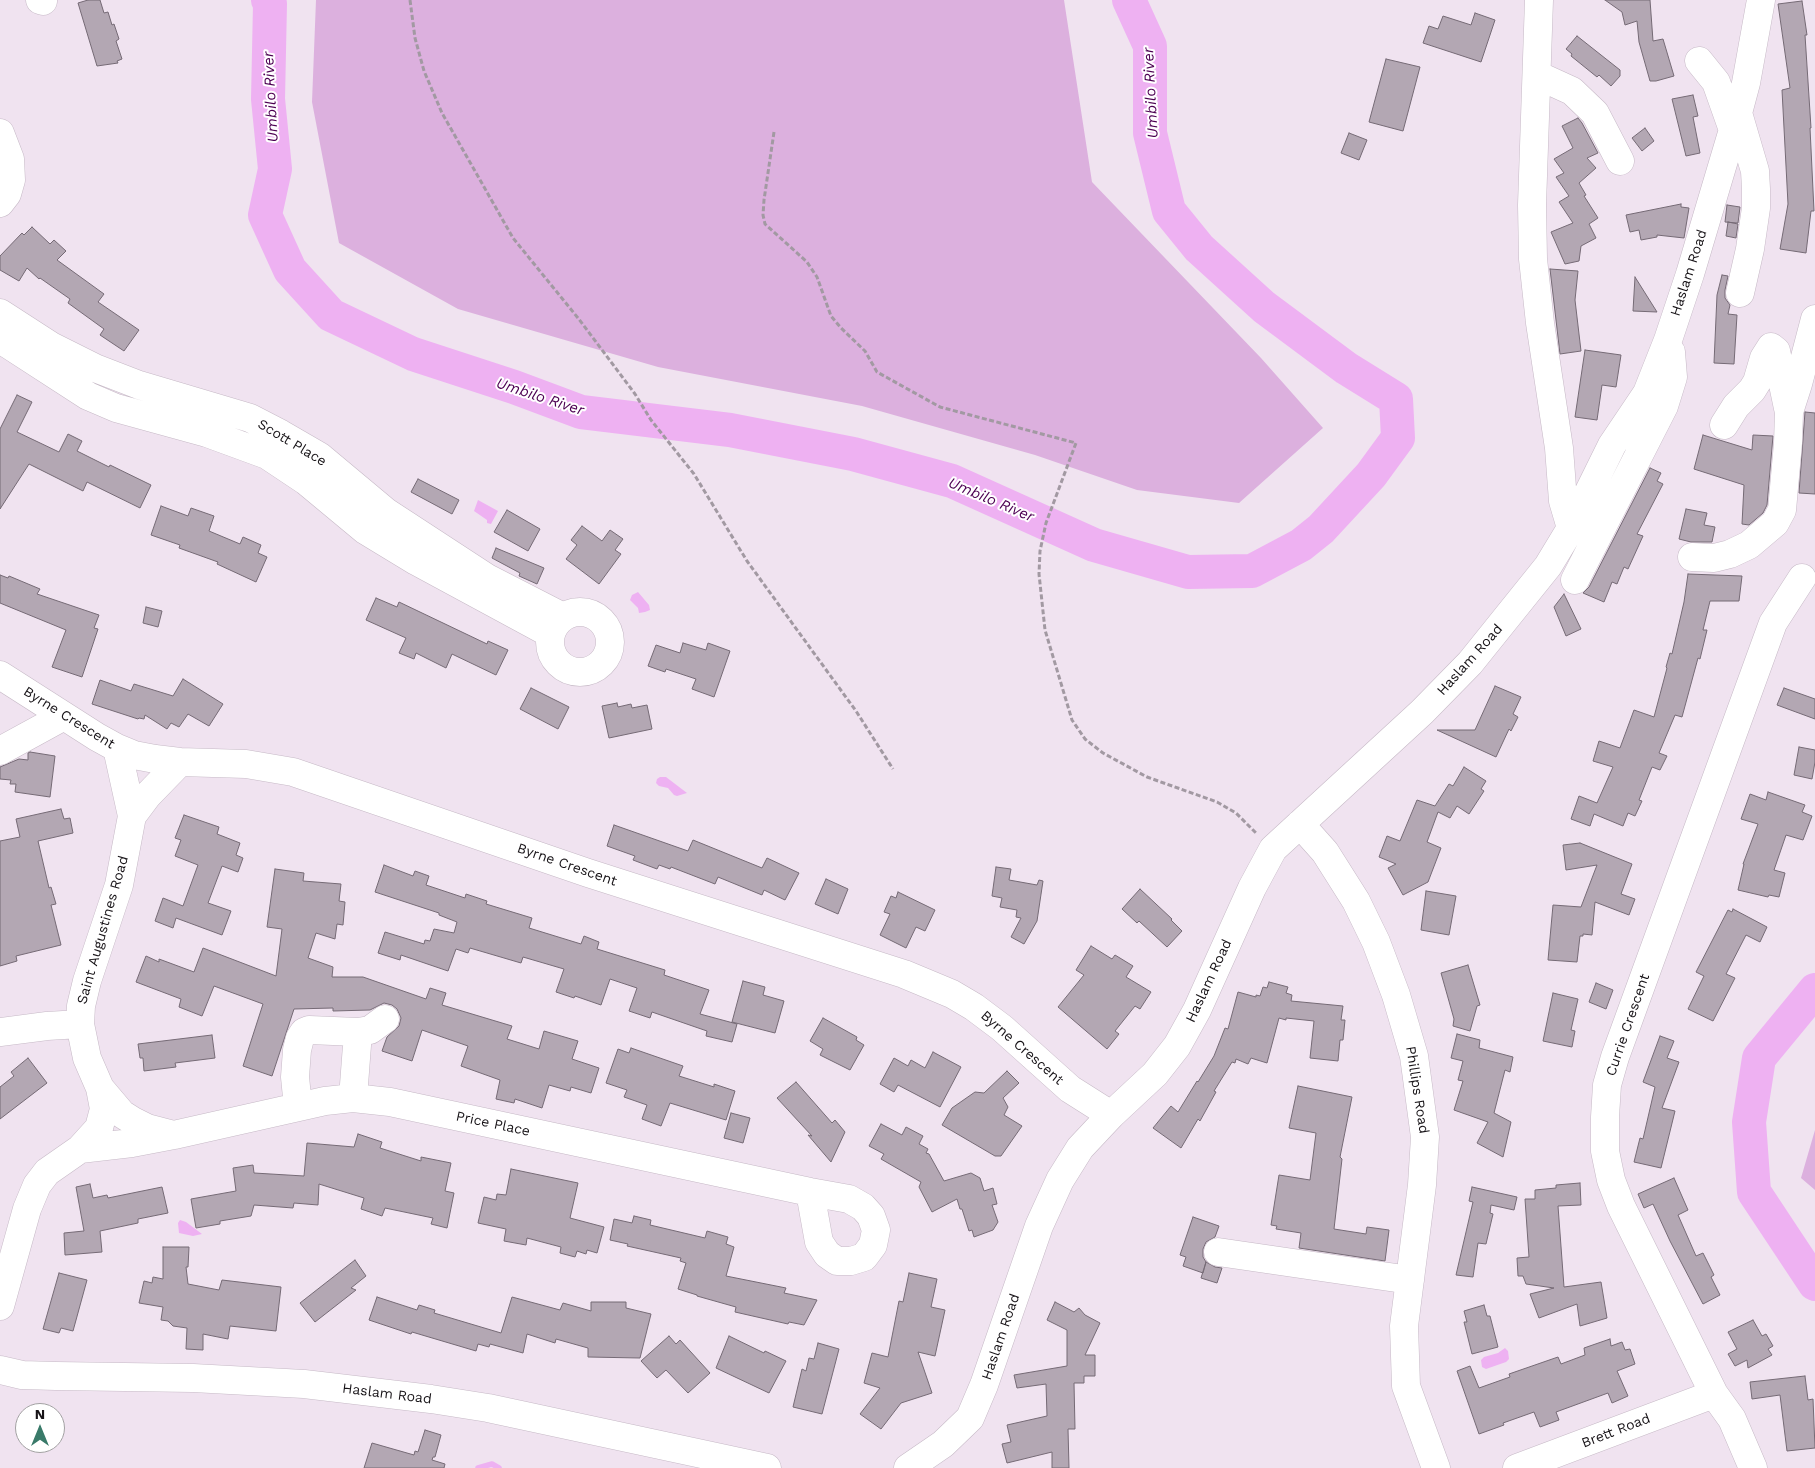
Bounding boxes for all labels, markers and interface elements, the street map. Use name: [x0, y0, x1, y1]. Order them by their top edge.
water label: Umbilo River: [1140, 47, 1162, 139]
water label: Umbilo River: [260, 51, 282, 143]
street label: Haslam Road: [1667, 228, 1711, 318]
water label: Umbilo River: [494, 374, 586, 420]
street label: Scott Place: [255, 416, 329, 470]
water label: Umbilo River: [945, 474, 1037, 526]
street label: Haslam Road: [1434, 621, 1506, 699]
street label: Byrne Crescent: [20, 683, 118, 753]
street label: Byrne Crescent: [515, 840, 619, 890]
street label: Saint Augustines Road: [74, 854, 132, 1006]
street label: Haslam Road: [1182, 937, 1236, 1025]
street label: Currie Crescent: [1603, 972, 1653, 1078]
street label: Byrne Crescent: [977, 1007, 1067, 1089]
street label: Phillips Road: [1402, 1045, 1432, 1135]
street label: Price Place: [454, 1108, 532, 1140]
street label: Haslam Road: [978, 1292, 1024, 1382]
street label: Haslam Road: [341, 1380, 433, 1408]
north arrow: [15, 1403, 65, 1453]
text: N: [35, 1406, 45, 1422]
street label: Brett Road: [1579, 1410, 1653, 1452]

